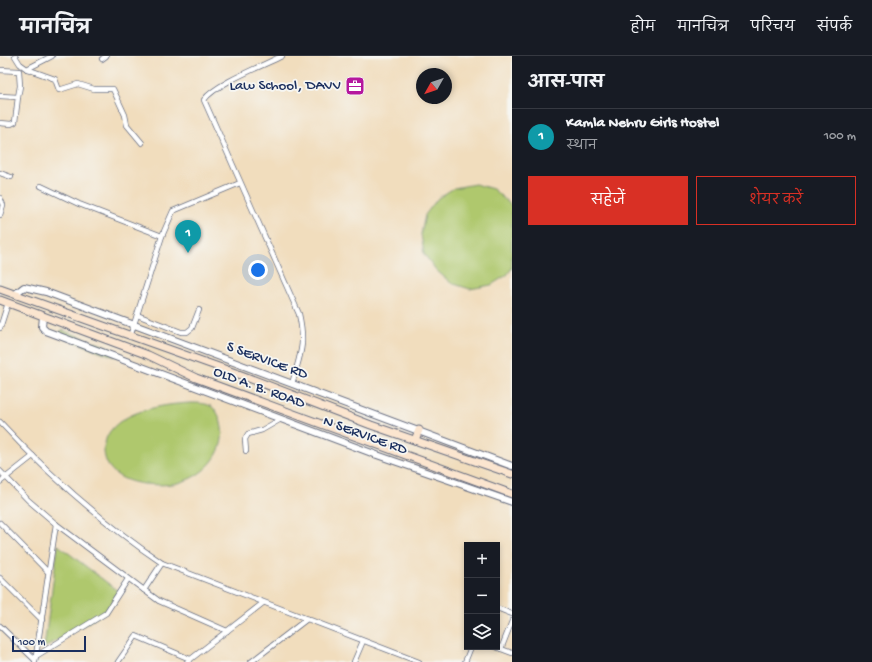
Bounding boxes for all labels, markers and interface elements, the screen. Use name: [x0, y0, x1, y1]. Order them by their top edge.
text: मानचित्र: [20, 18, 91, 41]
text: होम: [631, 20, 655, 37]
text: मानचित्र: [677, 20, 729, 37]
text: परिचय: [751, 20, 795, 37]
text: संपर्क: [817, 20, 852, 37]
north arrow: [416, 68, 452, 104]
text: आस-पास: [528, 74, 604, 94]
office icon: Law School, DAVV: [344, 75, 366, 97]
place label: Law School, DAVV: [229, 77, 341, 95]
text: Kamla Nehru Girls Hostel: [566, 114, 719, 132]
text: 1: [538, 129, 544, 144]
text: 100 m: [824, 129, 856, 144]
text: स्थान: [566, 139, 597, 154]
button: सहेजें: [528, 176, 688, 225]
button: शेयर करें: [696, 176, 856, 225]
pin: 1: [175, 220, 201, 253]
your location: [248, 260, 268, 280]
street label: S SERVICE RD: [224, 338, 310, 384]
street label: OLD A. B. ROAD: [211, 363, 308, 413]
street label: N SERVICE RD: [321, 412, 410, 460]
map controls: [464, 542, 500, 650]
button: +: [464, 542, 500, 578]
button: −: [464, 578, 500, 614]
button: layers: [464, 614, 500, 650]
scale bar: [12, 634, 86, 653]
text: 100 m: [18, 637, 45, 649]

